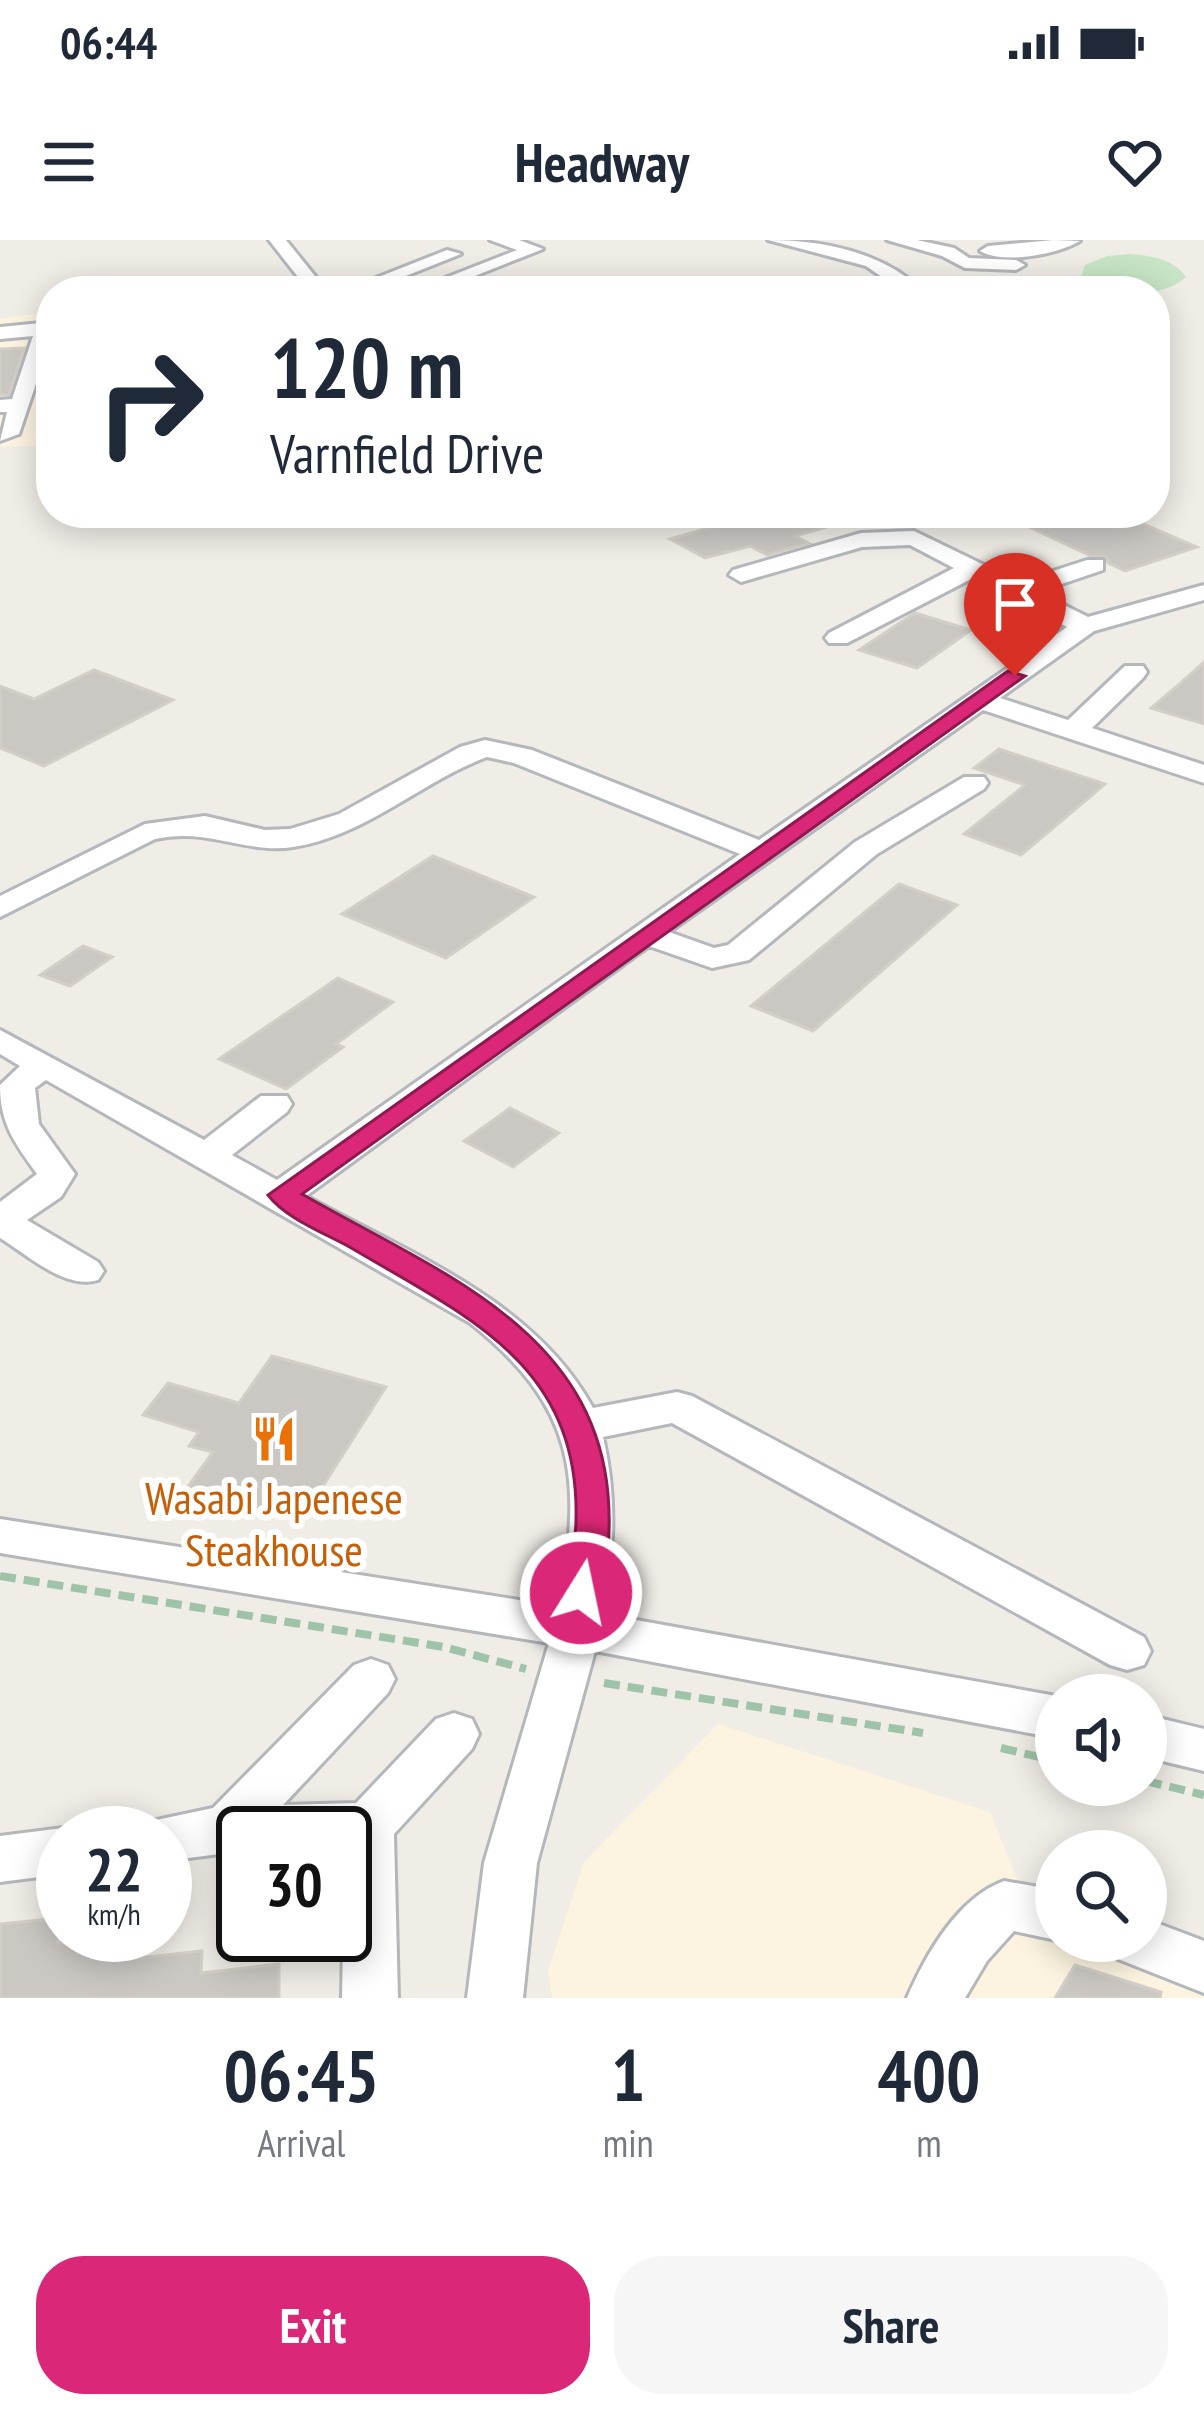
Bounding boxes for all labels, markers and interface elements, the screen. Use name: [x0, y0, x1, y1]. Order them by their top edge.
text: 06:44: [60, 13, 157, 71]
text: Headway: [515, 127, 689, 197]
icon: menu: [36, 129, 102, 195]
icon: heart: [1102, 129, 1168, 195]
text: 120 m: [270, 312, 463, 421]
icon: right: [72, 324, 228, 480]
text: Varnfield Drive: [270, 418, 544, 488]
pin: [964, 553, 1066, 676]
icon: arrive: [982, 571, 1048, 637]
restaurant icon: Wasabi Japenese Steakhouse: [249, 1414, 299, 1464]
place label: Wasabi Japenese Steakhouse: [145, 1468, 403, 1578]
position arrow: [518, 1530, 644, 1656]
map controls: [1035, 1674, 1167, 1962]
button: sound: [1035, 1674, 1167, 1806]
speed limit sign: 30: [216, 1806, 372, 1962]
text: 22: [85, 1830, 143, 1908]
button: search: [1035, 1830, 1167, 1962]
text: km/h: [87, 1894, 141, 1933]
text: 06:45: [224, 2028, 379, 2121]
text: 1: [611, 2028, 645, 2121]
text: 400: [877, 2028, 980, 2121]
text: Arrival: [257, 2117, 345, 2168]
text: min: [603, 2117, 654, 2168]
text: m: [916, 2117, 942, 2168]
button: Exit: [36, 2256, 590, 2394]
button: Share: [614, 2256, 1168, 2394]

